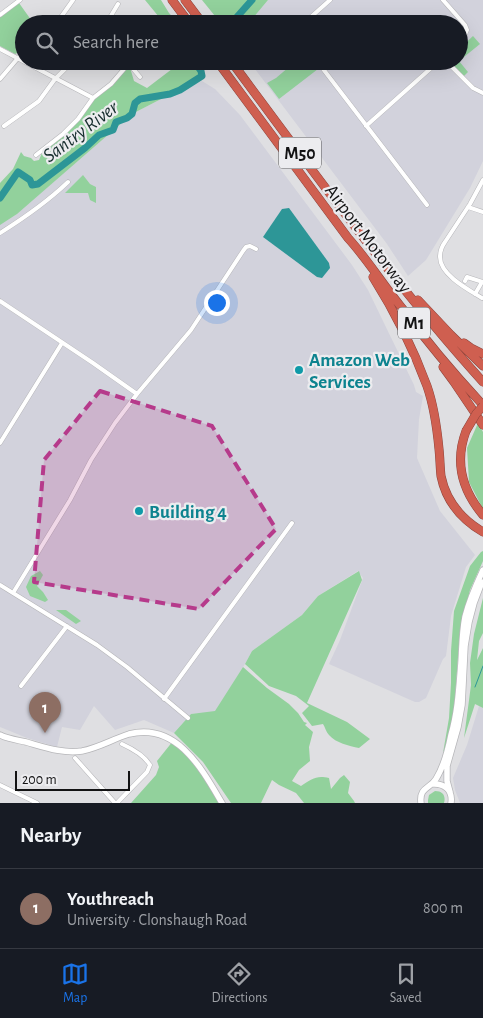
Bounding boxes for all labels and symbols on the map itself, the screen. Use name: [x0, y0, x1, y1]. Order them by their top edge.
water label: Santry River: [39, 97, 122, 166]
road number: M50: [279, 138, 321, 168]
street label: Airport Motorway: [321, 181, 415, 297]
your location: [204, 290, 230, 316]
road number: M1: [398, 307, 430, 338]
place label: Amazon Web Services: [309, 351, 410, 392]
marker: Amazon Web Services: [293, 364, 305, 376]
place label: Building 4: [149, 503, 227, 522]
marker: Building 4: [133, 505, 145, 517]
pin: 1: [29, 692, 61, 733]
scale bar: [15, 768, 130, 791]

